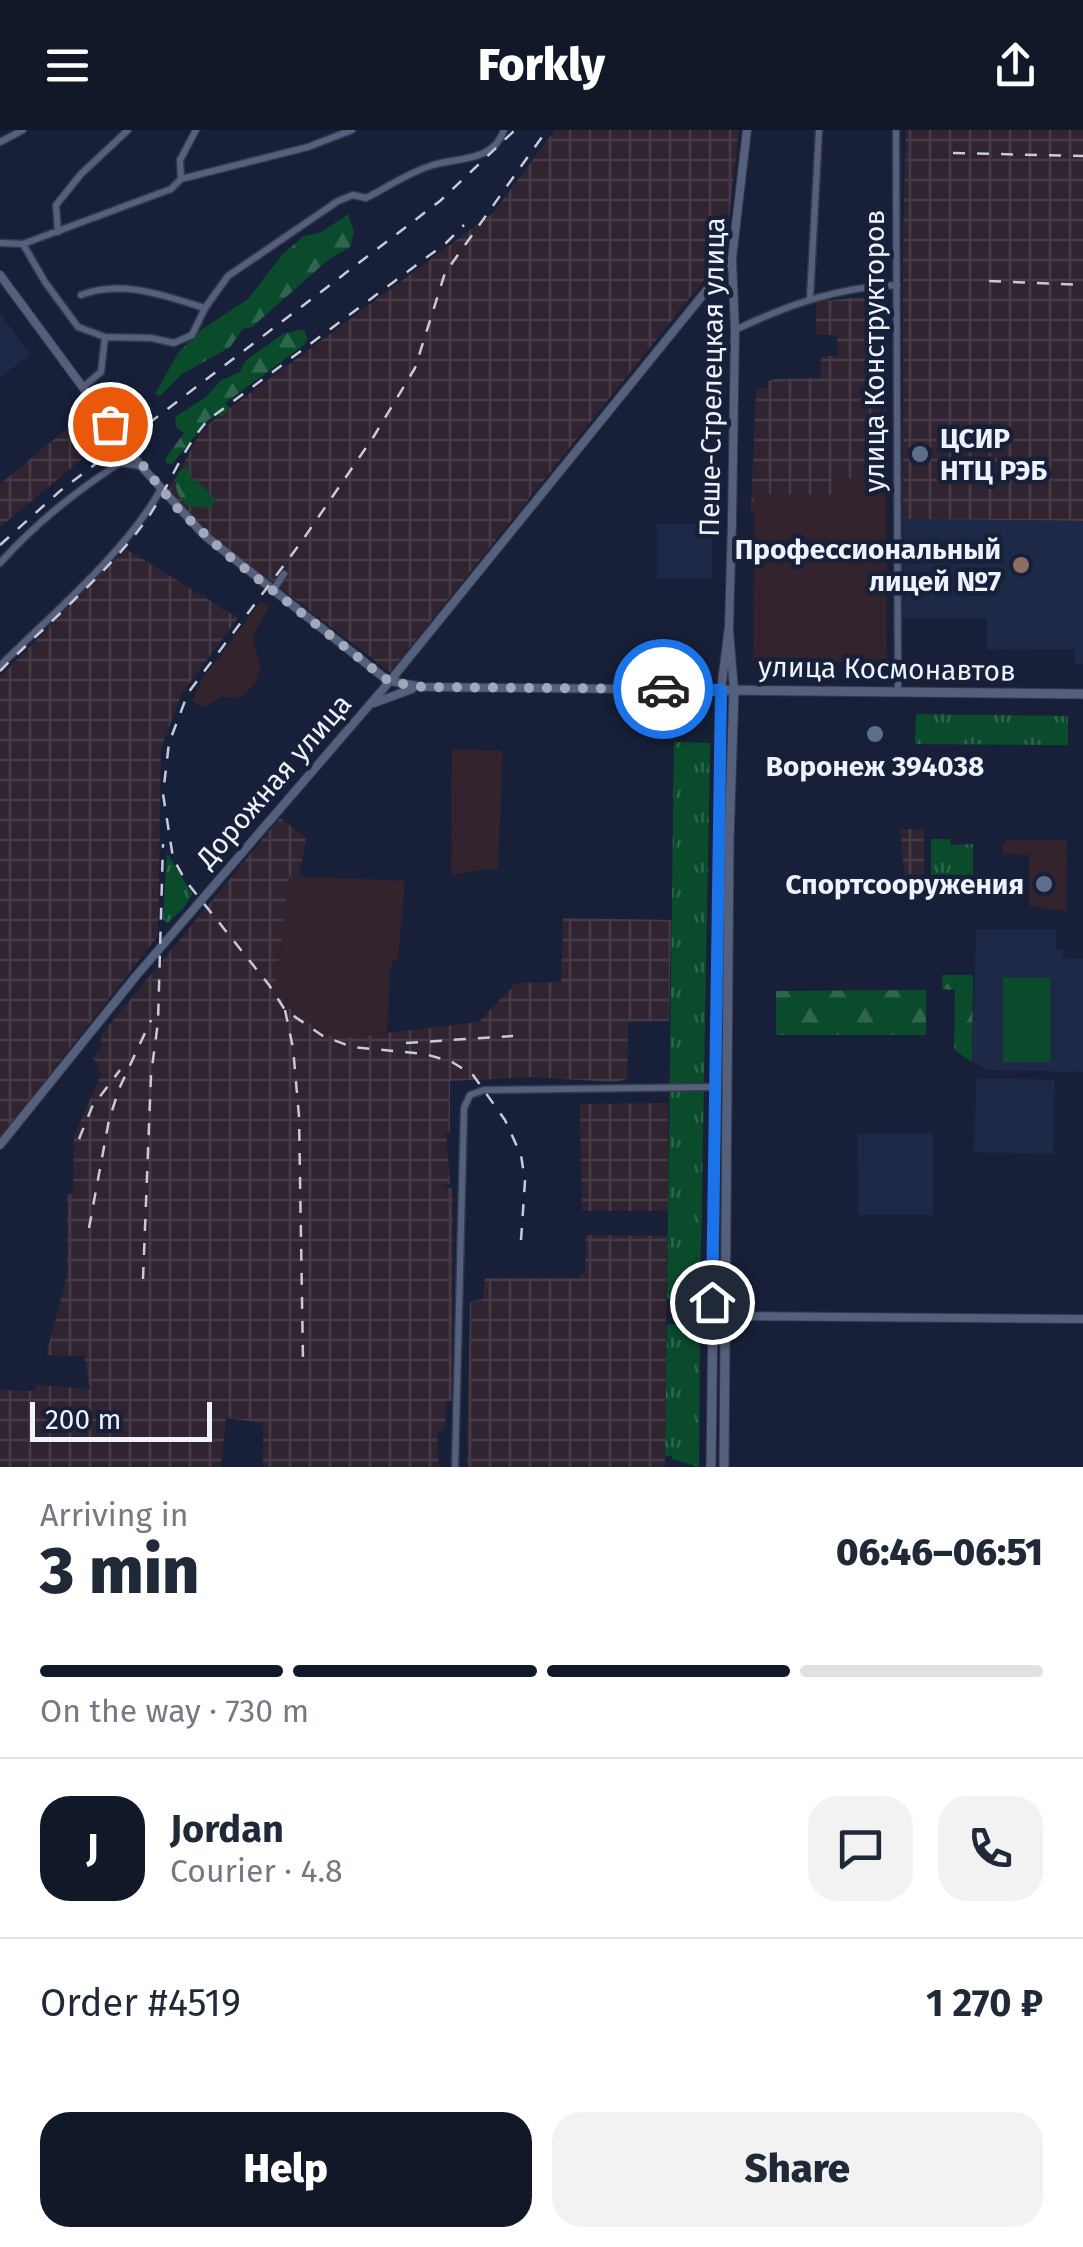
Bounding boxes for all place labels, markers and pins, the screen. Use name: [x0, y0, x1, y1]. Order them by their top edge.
pin: [68, 382, 153, 467]
place label: ЦСИР НТЦ РЭБ: [940, 422, 1047, 487]
marker: ЦСИР НТЦ РЭБ: [909, 443, 931, 465]
place label: Профессиональный лицей №7: [735, 533, 1001, 598]
marker: Профессиональный лицей №7: [1010, 554, 1032, 576]
marker: Воронеж 394038: [864, 723, 886, 745]
place label: Воронеж 394038: [766, 750, 984, 783]
place label: Спортсооружения: [786, 868, 1024, 901]
marker: Спортсооружения: [1033, 873, 1055, 895]
pin: [670, 1260, 755, 1345]

